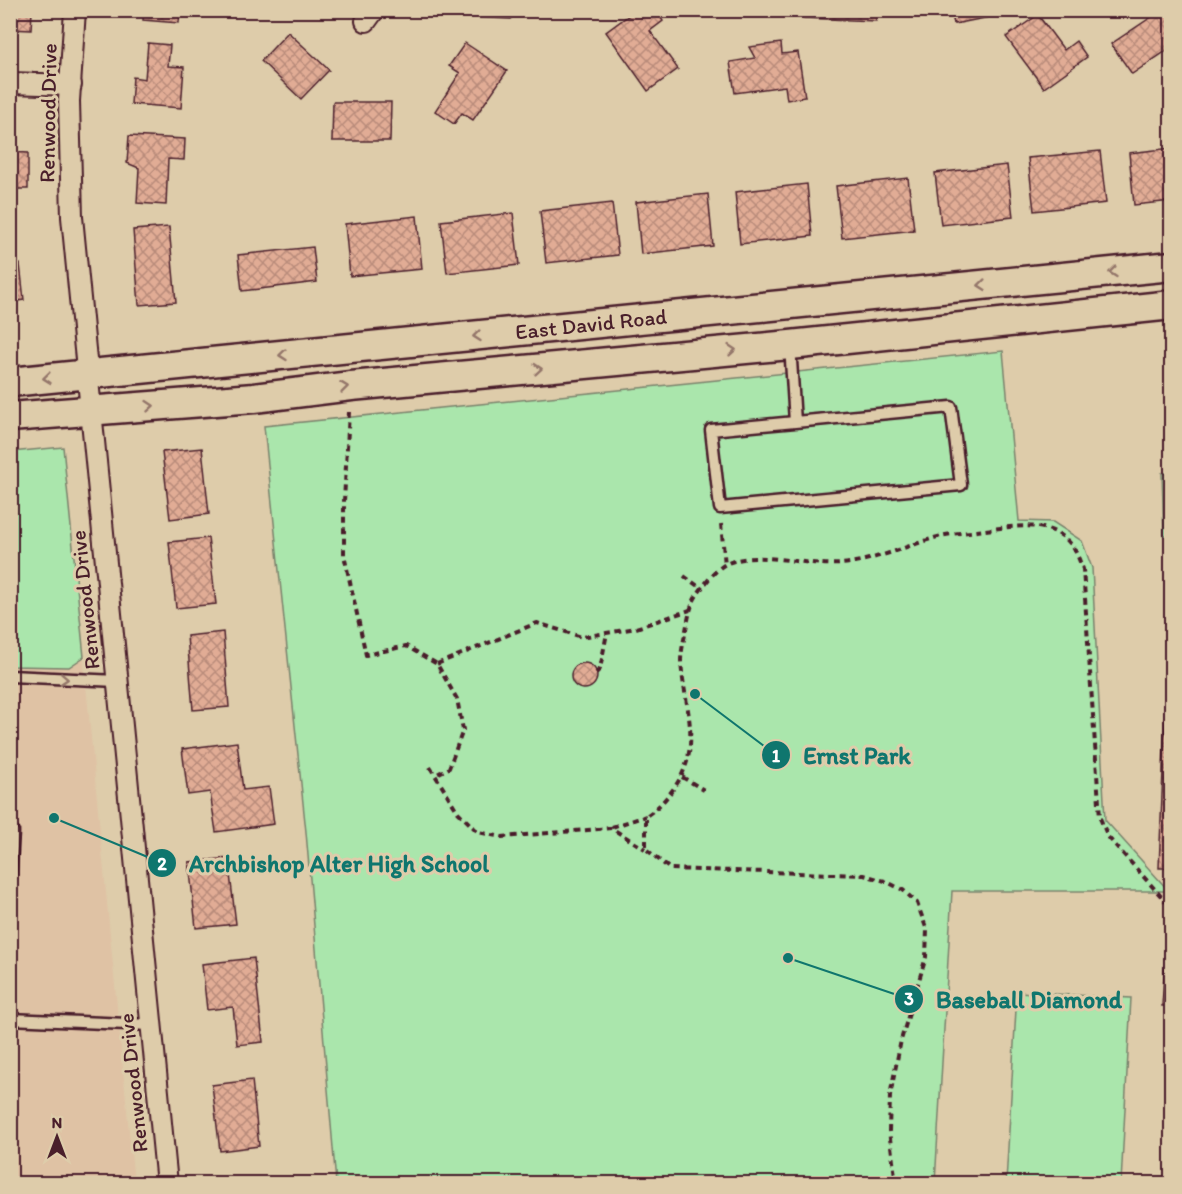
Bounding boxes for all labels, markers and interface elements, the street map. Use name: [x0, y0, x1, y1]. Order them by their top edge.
street label: Renwood Drive: [33, 43, 63, 183]
one-way arrow: [1109, 265, 1118, 278]
one-way arrow: [978, 278, 987, 291]
street label: East David Road: [514, 303, 668, 345]
one-way arrow: [473, 329, 482, 342]
one-way arrow: [727, 344, 736, 357]
one-way arrow: [279, 348, 288, 361]
one-way arrow: [533, 363, 542, 376]
one-way arrow: [43, 371, 52, 384]
one-way arrow: [339, 381, 348, 394]
one-way arrow: [145, 400, 154, 413]
street label: Renwood Drive: [64, 529, 106, 671]
one-way arrow: [59, 672, 68, 685]
callout: Ernst Park: [761, 734, 923, 776]
text: Ernst Park: [803, 741, 911, 770]
text: 1: [772, 745, 781, 767]
callout: Archbishop Alter High School: [147, 842, 501, 884]
text: Archbishop Alter High School: [188, 849, 489, 879]
text: 2: [157, 853, 167, 875]
callout: Baseball Diamond: [894, 978, 1134, 1020]
text: Baseball Diamond: [936, 985, 1123, 1014]
text: 3: [904, 988, 914, 1010]
street label: Renwood Drive: [112, 1012, 154, 1154]
north arrow: [27, 1107, 87, 1167]
text: N: [52, 1113, 62, 1132]

